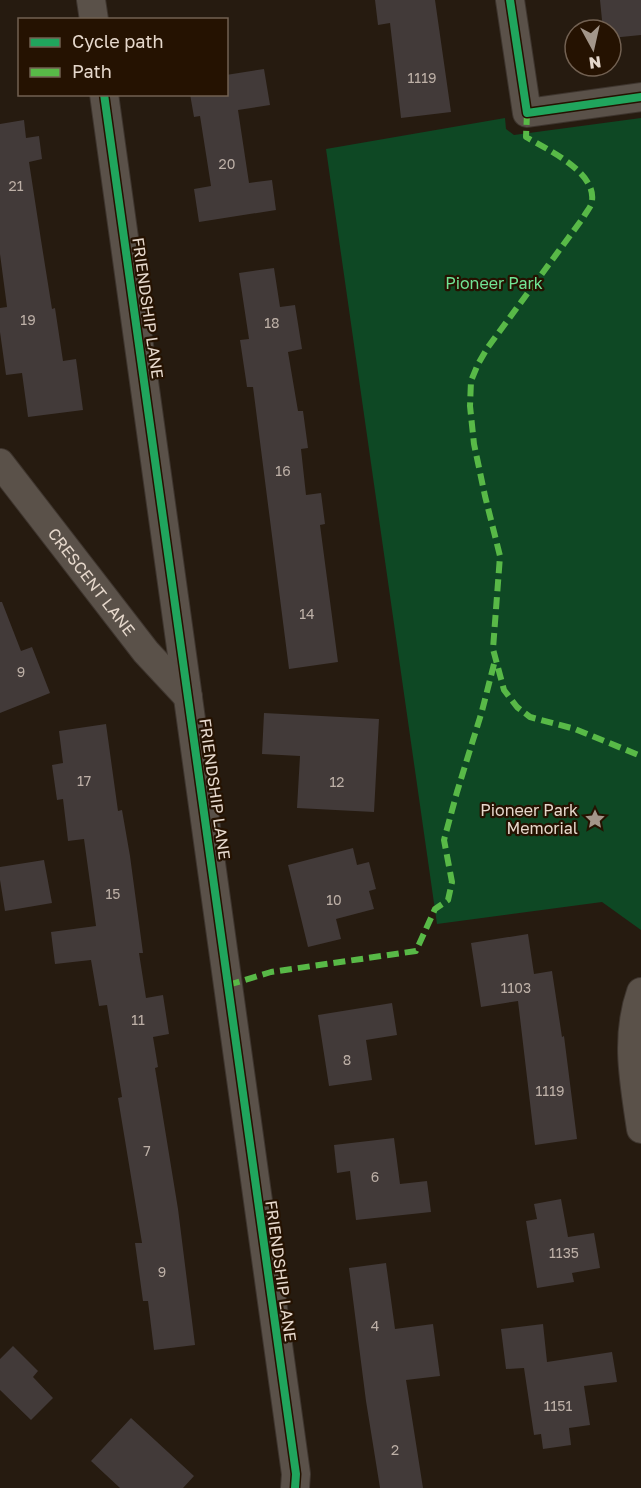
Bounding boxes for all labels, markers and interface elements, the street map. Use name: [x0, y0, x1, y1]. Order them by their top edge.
legend: [18, 18, 228, 96]
north arrow: [563, 18, 623, 78]
text: Cycle path: [72, 30, 164, 52]
text: N: [588, 52, 603, 74]
text: Path: [72, 60, 112, 82]
house number: 1119: [408, 69, 436, 86]
house number: 20: [219, 155, 235, 172]
house number: 21: [9, 177, 24, 194]
street label: FRIENDSHIP LANE: [128, 236, 168, 380]
park label: Pioneer Park: [445, 273, 543, 293]
house number: 19: [20, 311, 36, 328]
house number: 18: [264, 314, 280, 331]
house number: 16: [275, 462, 291, 479]
street label: CRESCENT LANE: [44, 524, 140, 640]
house number: 14: [299, 605, 315, 622]
house number: 9: [17, 663, 25, 680]
street label: FRIENDSHIP LANE: [195, 717, 235, 861]
house number: 17: [77, 772, 91, 789]
house number: 12: [330, 773, 344, 790]
place label: Pioneer Park Memorial: [480, 800, 578, 838]
place icon: Pioneer Park Memorial: [583, 807, 607, 831]
house number: 15: [106, 885, 120, 902]
house number: 10: [326, 891, 342, 908]
house number: 1103: [501, 979, 531, 996]
house number: 11: [131, 1011, 145, 1028]
house number: 8: [343, 1051, 351, 1068]
house number: 1119: [536, 1082, 564, 1099]
house number: 7: [143, 1142, 151, 1159]
house number: 6: [371, 1168, 379, 1185]
street label: FRIENDSHIP LANE: [261, 1199, 301, 1343]
house number: 1135: [549, 1244, 579, 1261]
house number: 9: [158, 1263, 166, 1280]
house number: 4: [371, 1317, 379, 1334]
house number: 1151: [544, 1397, 572, 1414]
house number: 2: [391, 1441, 399, 1458]

